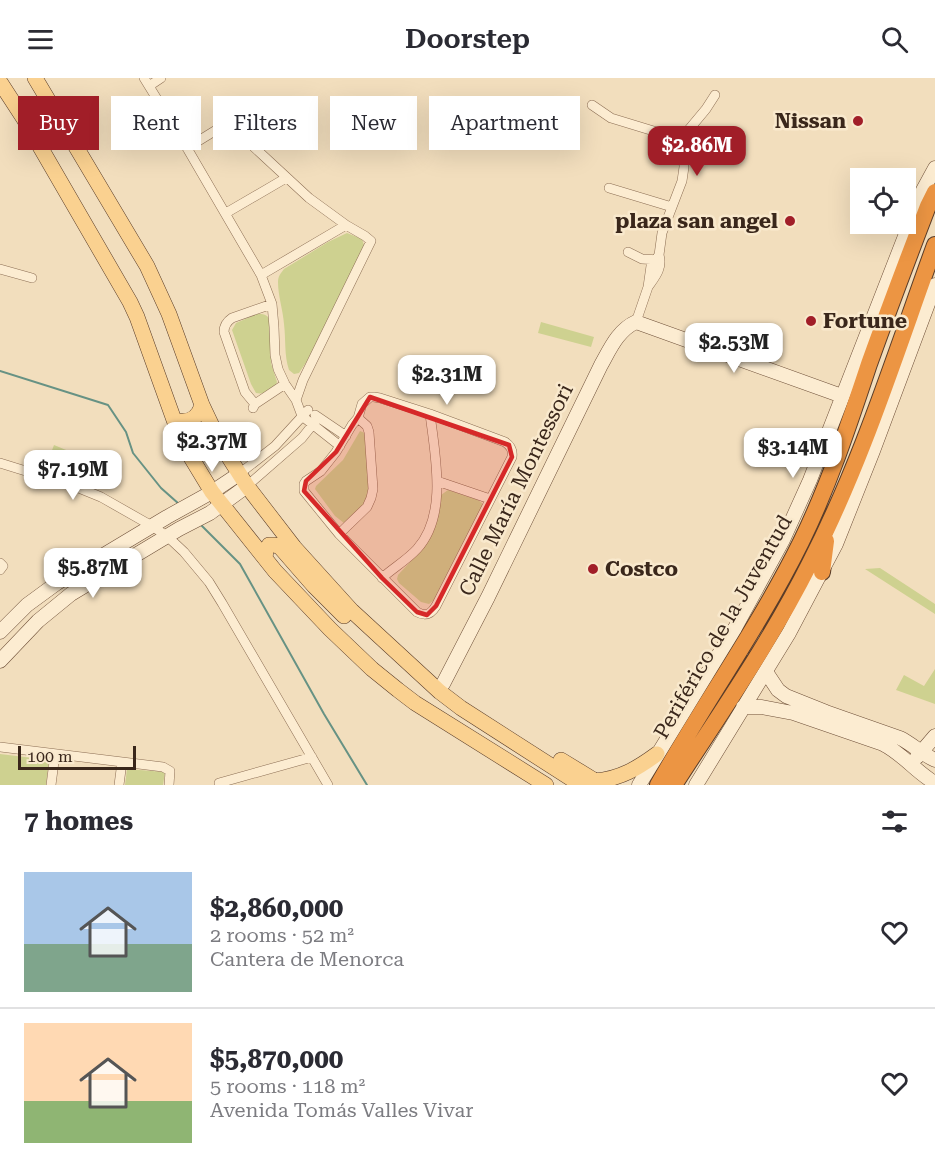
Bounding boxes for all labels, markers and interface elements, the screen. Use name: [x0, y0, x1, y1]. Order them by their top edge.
icon: menu: [24, 23, 57, 56]
text: Doorstep: [405, 23, 530, 55]
icon: search: [878, 23, 911, 56]
chip: Buy: [18, 96, 99, 150]
chip: Rent: [111, 96, 201, 150]
chip: Filters: [213, 96, 318, 150]
chip: New: [330, 96, 417, 150]
chip: Apartment: [429, 96, 580, 150]
place label: Nissan: [775, 109, 846, 133]
marker: Nissan: [851, 114, 865, 128]
pin: $2.86M: [648, 126, 746, 177]
text: $2.86M: [662, 133, 732, 157]
map controls: [850, 168, 916, 234]
button: locate: [850, 168, 916, 234]
place label: plaza san angel: [615, 209, 778, 233]
marker: plaza san angel: [783, 214, 797, 228]
place label: Fortune: [823, 309, 907, 333]
marker: Fortune: [804, 314, 818, 328]
pin: $2.53M: [685, 323, 783, 374]
text: $2.53M: [699, 330, 769, 354]
pin: $2.31M: [398, 355, 496, 406]
text: $2.31M: [412, 362, 482, 386]
street label: Calle María Montessori: [454, 380, 578, 600]
pin: $2.37M: [163, 422, 261, 473]
pin: $3.14M: [744, 428, 842, 479]
text: $2.37M: [177, 429, 247, 453]
text: $3.14M: [758, 435, 828, 459]
pin: $7.19M: [24, 450, 122, 501]
text: $7.19M: [38, 457, 108, 481]
street label: Periférico de la Juventud: [649, 510, 797, 743]
pin: $5.87M: [44, 548, 142, 599]
text: $5.87M: [58, 555, 128, 579]
place label: Costco: [605, 557, 678, 581]
marker: Costco: [586, 562, 600, 576]
scale bar: [18, 743, 136, 770]
text: 100 m: [27, 747, 73, 766]
icon: filters: [878, 805, 911, 838]
text: 7 homes: [24, 806, 133, 836]
text: $2,860,000: [210, 893, 343, 923]
icon: home: [72, 896, 144, 968]
icon: heart: [878, 916, 911, 949]
text: 2 rooms · 52 m²: [210, 923, 354, 947]
text: Cantera de Menorca: [210, 947, 404, 971]
text: $5,870,000: [210, 1044, 343, 1074]
icon: home: [72, 1047, 144, 1119]
icon: heart: [878, 1067, 911, 1100]
text: 5 rooms · 118 m²: [210, 1074, 365, 1098]
text: Avenida Tomás Valles Vivar: [210, 1098, 474, 1122]

